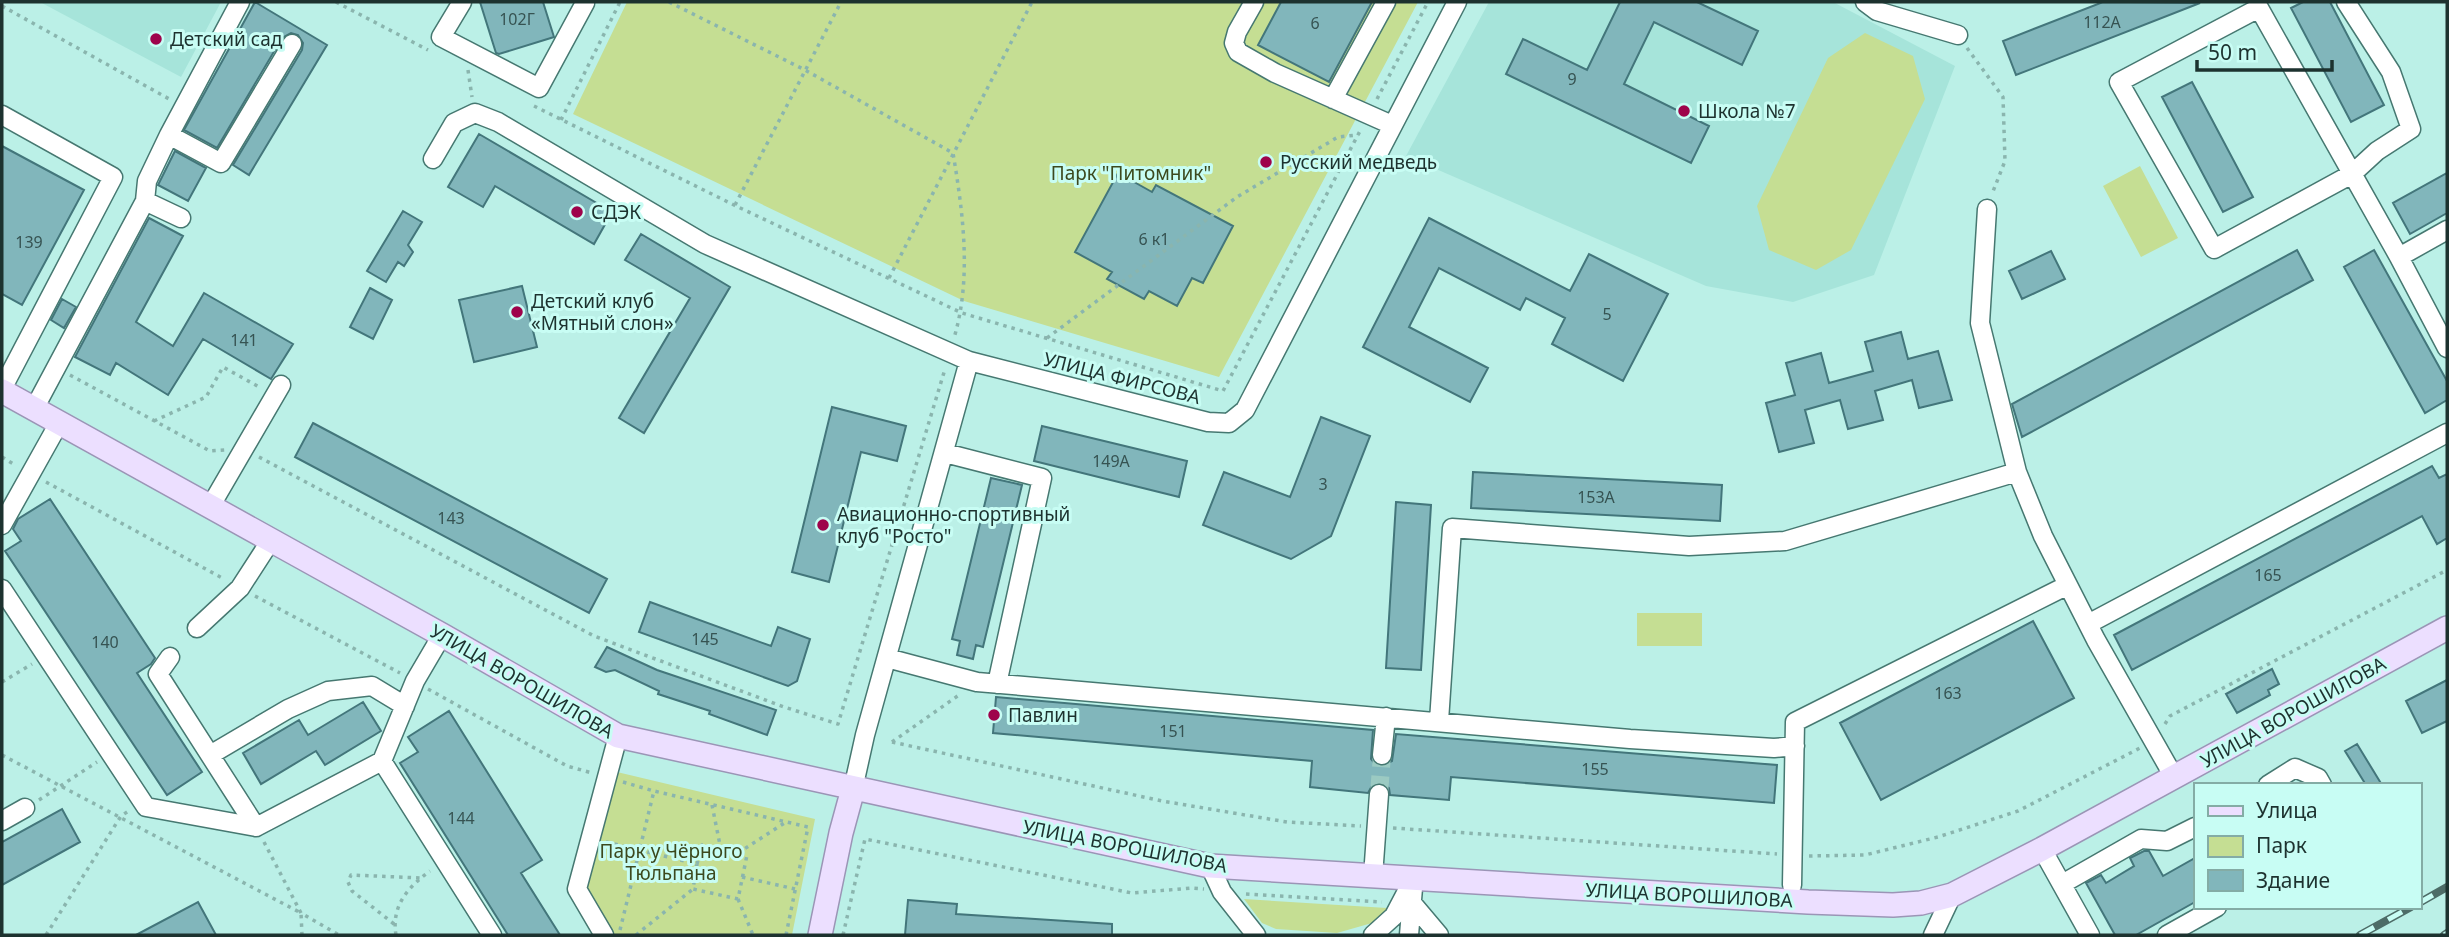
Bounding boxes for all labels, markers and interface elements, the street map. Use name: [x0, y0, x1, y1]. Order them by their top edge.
house number: 102Г: [499, 8, 535, 30]
house number: 112А: [2083, 11, 2122, 33]
house number: 6: [1310, 12, 1320, 34]
place label: Детский сад: [170, 26, 283, 52]
scale bar: [2197, 28, 2332, 72]
marker: Детский сад: [148, 31, 164, 47]
text: 50 m: [2208, 38, 2257, 66]
house number: 9: [1567, 68, 1577, 90]
place label: Школа №7: [1698, 98, 1796, 124]
marker: Школа №7: [1676, 103, 1692, 119]
place label: Русский медведь: [1280, 149, 1437, 175]
marker: Русский медведь: [1258, 154, 1274, 170]
park label: Парк "Питомник": [1051, 160, 1211, 186]
place label: СДЭК: [591, 199, 641, 225]
marker: СДЭК: [569, 204, 585, 220]
house number: 6 к1: [1139, 228, 1169, 250]
house number: 139: [15, 231, 43, 253]
place label: Детский клуб «Мятный слон»: [531, 288, 674, 336]
house number: 5: [1602, 303, 1612, 325]
marker: Детский клуб «Мятный слон»: [509, 304, 525, 320]
house number: 141: [230, 329, 258, 351]
street label: УЛИЦА ФИРСОВА: [1041, 346, 1204, 410]
house number: 149А: [1092, 450, 1131, 472]
house number: 3: [1318, 473, 1328, 495]
house number: 153А: [1577, 486, 1616, 508]
place label: Авиационно-спортивный клуб "Росто": [837, 501, 1070, 549]
house number: 143: [437, 507, 465, 529]
marker: Авиационно-спортивный клуб "Росто": [815, 517, 831, 533]
house number: 165: [2254, 564, 2282, 586]
street label: УЛИЦА ВОРОШИЛОВА: [426, 618, 619, 745]
house number: 145: [691, 628, 719, 650]
house number: 140: [91, 631, 119, 653]
street label: УЛИЦА ВОРОШИЛОВА: [2196, 650, 2391, 774]
house number: 163: [1934, 682, 1962, 704]
place label: Павлин: [1008, 702, 1078, 728]
marker: Павлин: [986, 707, 1002, 723]
house number: 151: [1159, 720, 1187, 742]
house number: 155: [1581, 758, 1609, 780]
legend: [2194, 783, 2421, 909]
text: Улица: [2256, 796, 2318, 824]
house number: 144: [447, 807, 475, 829]
street label: УЛИЦА ВОРОШИЛОВА: [1021, 813, 1230, 879]
text: Парк: [2256, 831, 2307, 859]
park label: Парк у Чёрного Тюльпана: [600, 838, 742, 886]
text: Здание: [2256, 866, 2330, 894]
street label: УЛИЦА ВОРОШИЛОВА: [1585, 877, 1794, 913]

